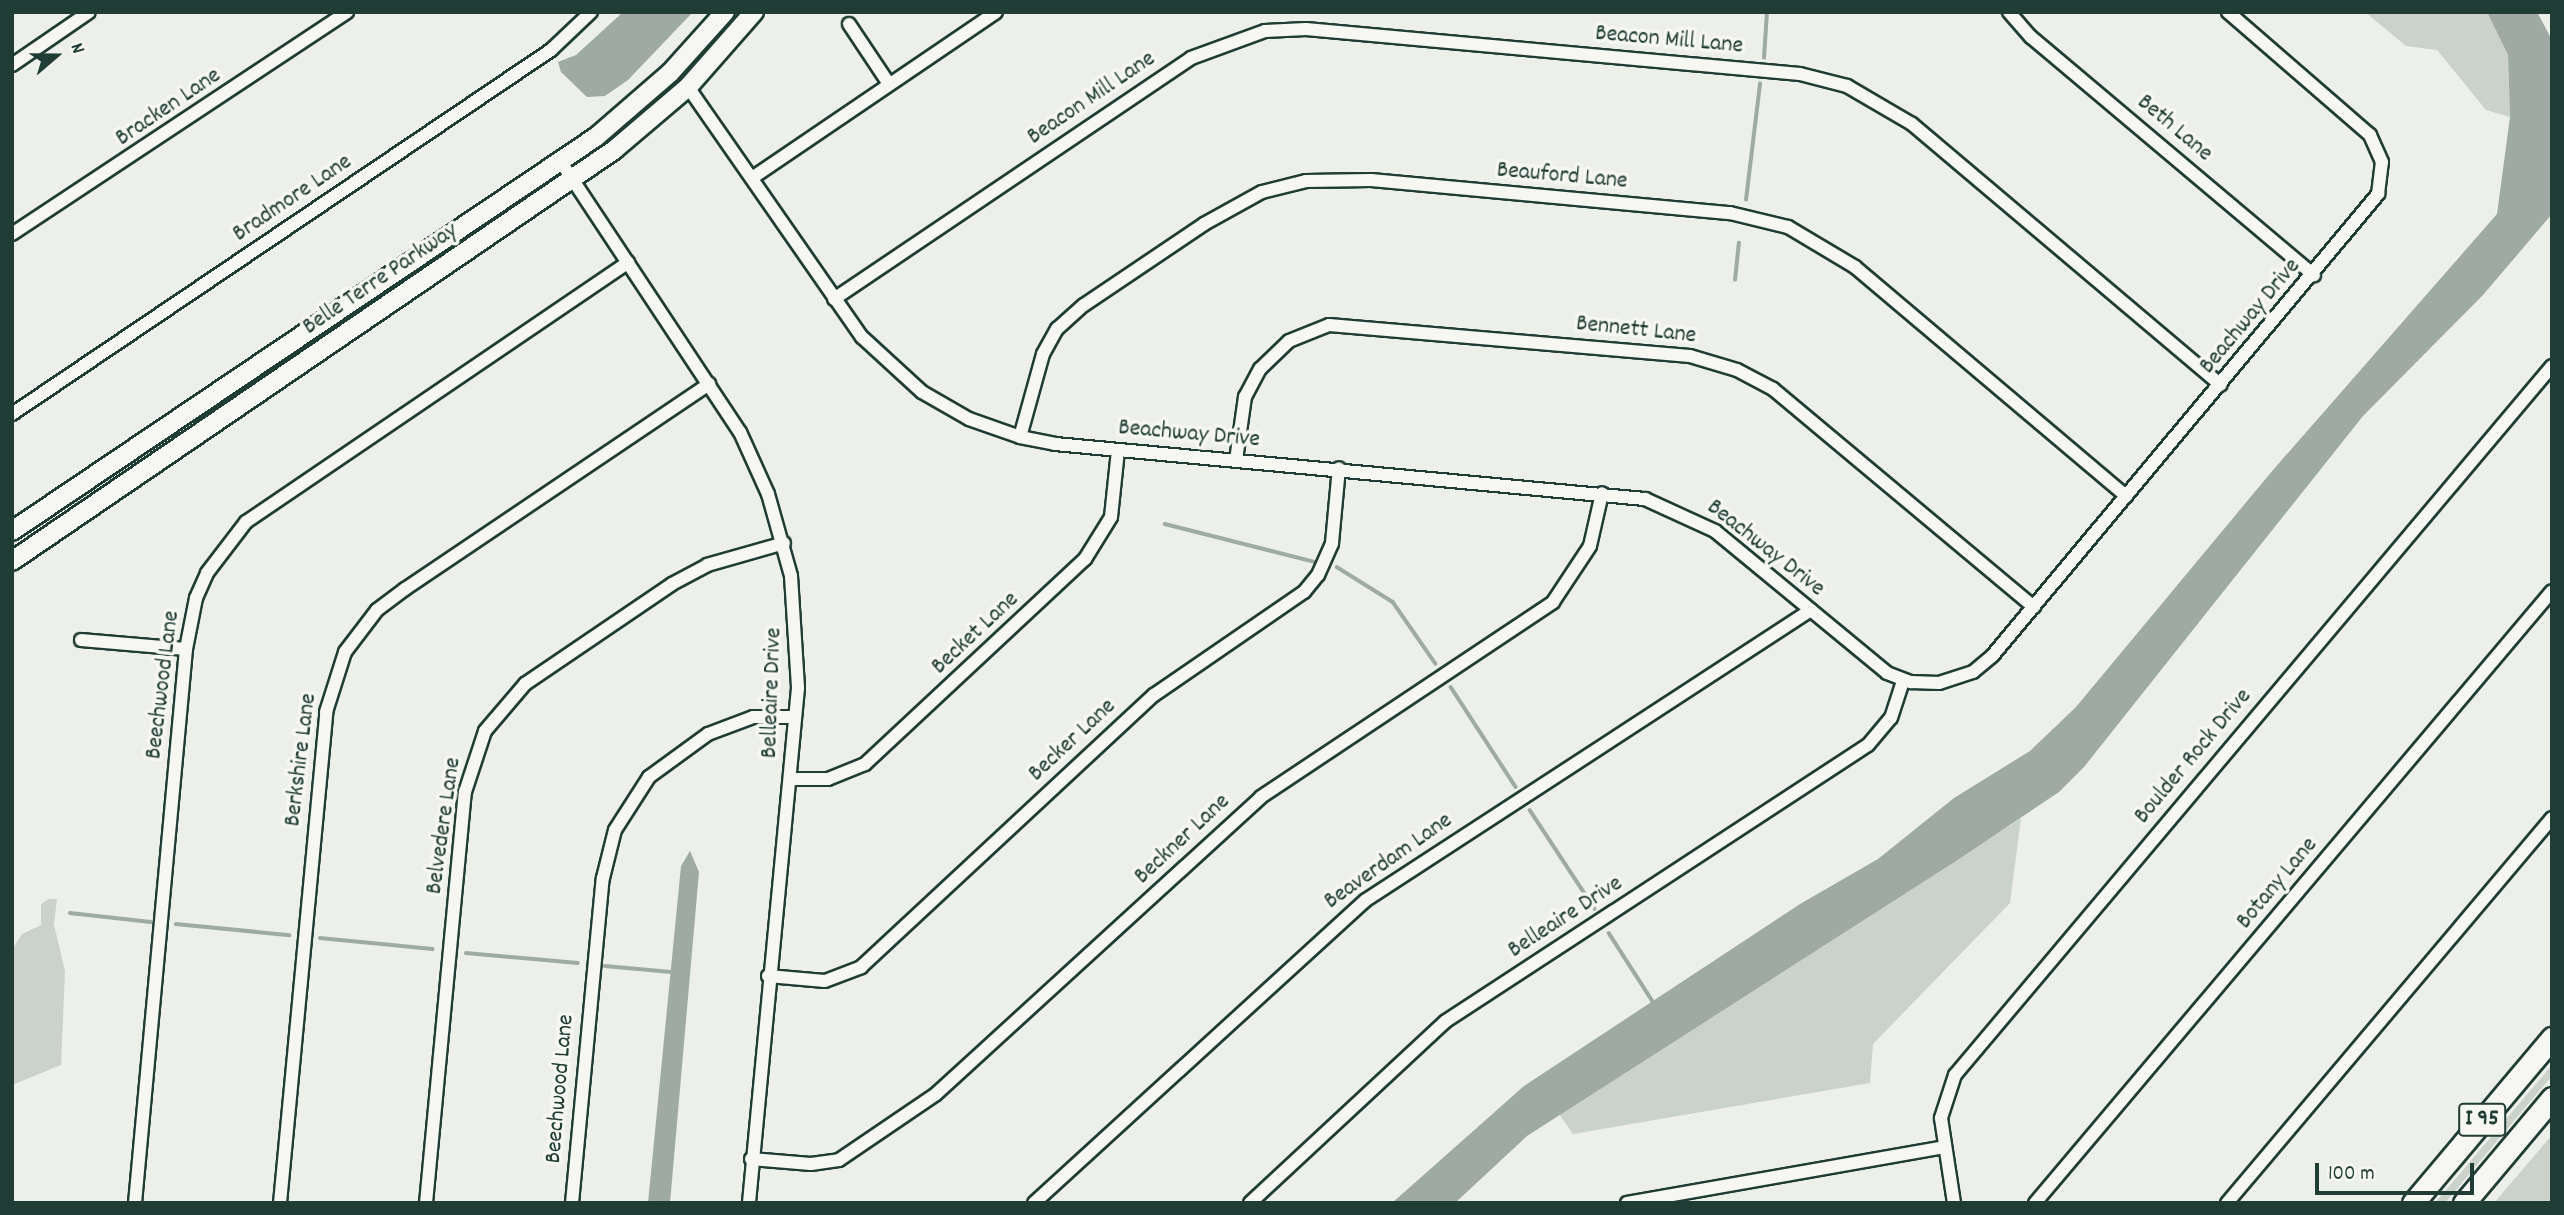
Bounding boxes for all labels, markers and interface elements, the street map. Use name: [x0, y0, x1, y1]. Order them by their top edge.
street label: Beacon Mill Lane: [1594, 20, 1744, 62]
north arrow: [21, 21, 91, 91]
text: N: [62, 40, 90, 58]
street label: Beacon Mill Lane: [1023, 46, 1161, 152]
street label: Bracken Lane: [111, 62, 227, 154]
street label: Beth Lane: [2130, 89, 2218, 169]
street label: Bradmore Lane: [228, 149, 358, 249]
street label: Beauford Lane: [1495, 157, 1629, 197]
street label: Belle Terre Parkway: [298, 218, 464, 342]
street label: Beachway Drive: [2194, 253, 2308, 381]
street label: Bennett Lane: [1575, 310, 1697, 352]
street label: Beachway Drive: [1117, 414, 1261, 456]
street label: Beachway Drive: [1700, 494, 1830, 604]
street label: Becket Lane: [926, 586, 1026, 682]
street label: Beechwood Lane: [141, 609, 187, 761]
street label: Belleaire Drive: [756, 627, 790, 759]
street label: Boulder Rock Drive: [2129, 683, 2259, 831]
street label: Berkshire Lane: [280, 692, 324, 828]
street label: Becker Lane: [1023, 693, 1123, 789]
street label: Belvedere Lane: [421, 756, 469, 896]
street label: Beckner Lane: [1129, 788, 1237, 892]
street label: Beaverdam Lane: [1319, 807, 1459, 917]
street label: Botany Lane: [2231, 832, 2325, 936]
street label: Belleaire Drive: [1503, 870, 1629, 966]
street label: Beechwood Lane: [540, 1013, 582, 1165]
road number: I 95: [2458, 1100, 2506, 1140]
scale bar: [2319, 1148, 2478, 1192]
text: 100 m: [2328, 1160, 2375, 1190]

